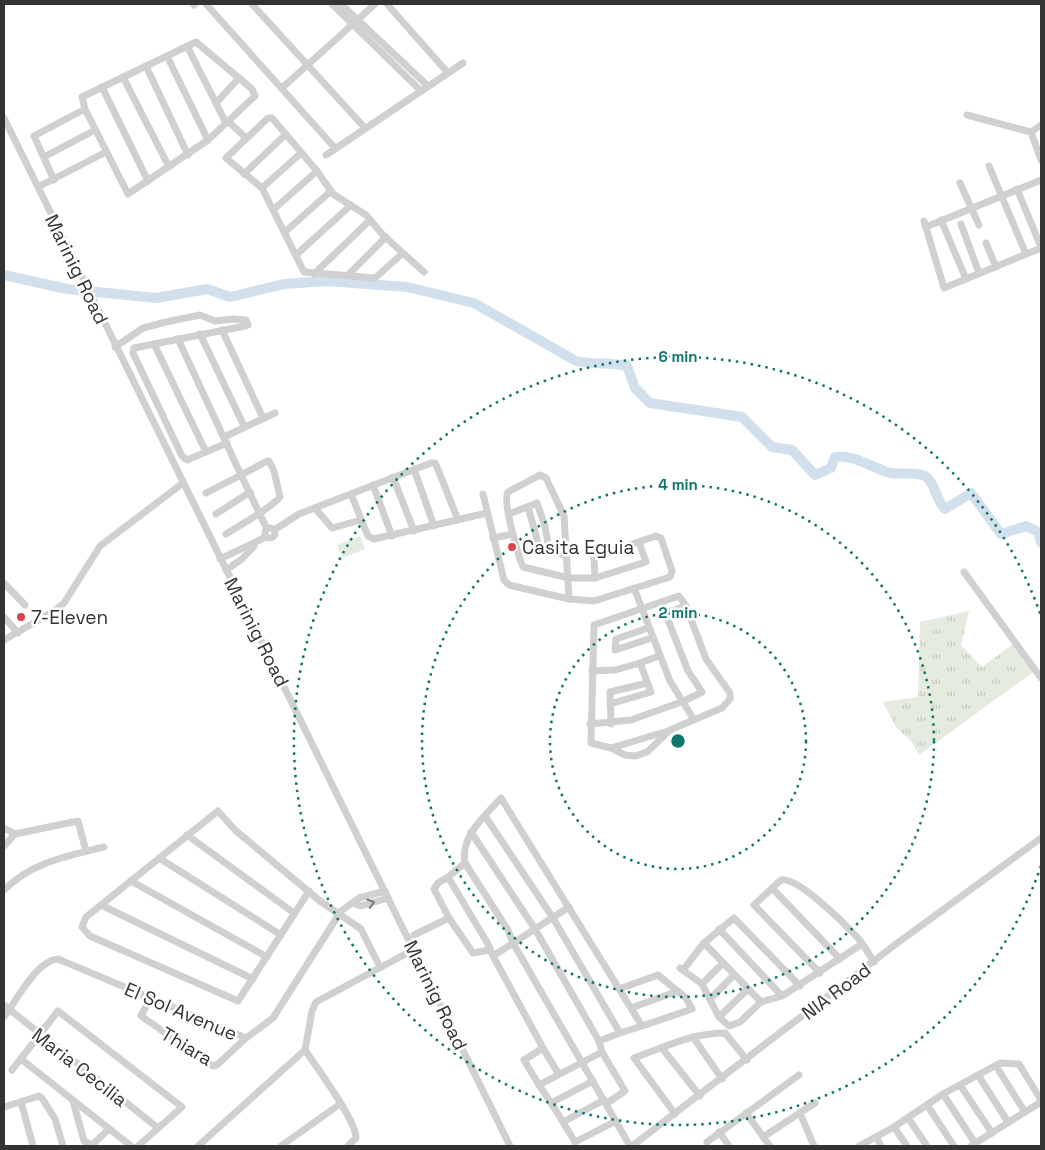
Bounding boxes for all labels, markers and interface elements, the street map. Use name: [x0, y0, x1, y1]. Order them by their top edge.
street label: Marinig Road: [39, 210, 114, 328]
text: 6 min: [658, 347, 698, 366]
text: 4 min: [658, 475, 698, 494]
place label: Casita Eguia: [522, 535, 634, 560]
marker: Casita Eguia: [506, 541, 518, 553]
street label: Marinig Road: [218, 573, 295, 691]
text: 2 min: [659, 603, 697, 622]
place label: 7-Eleven: [31, 605, 108, 630]
marker: 7-Eleven: [15, 611, 27, 623]
centre of rings: [669, 732, 687, 750]
one-way arrow: [366, 898, 374, 908]
street label: Marinig Road: [398, 936, 473, 1054]
street label: NIA Road: [797, 957, 876, 1026]
street label: El Sol Avenue: [121, 977, 241, 1046]
street label: Thiara: [156, 1021, 217, 1072]
street label: Maria Cecilia: [27, 1022, 133, 1113]

